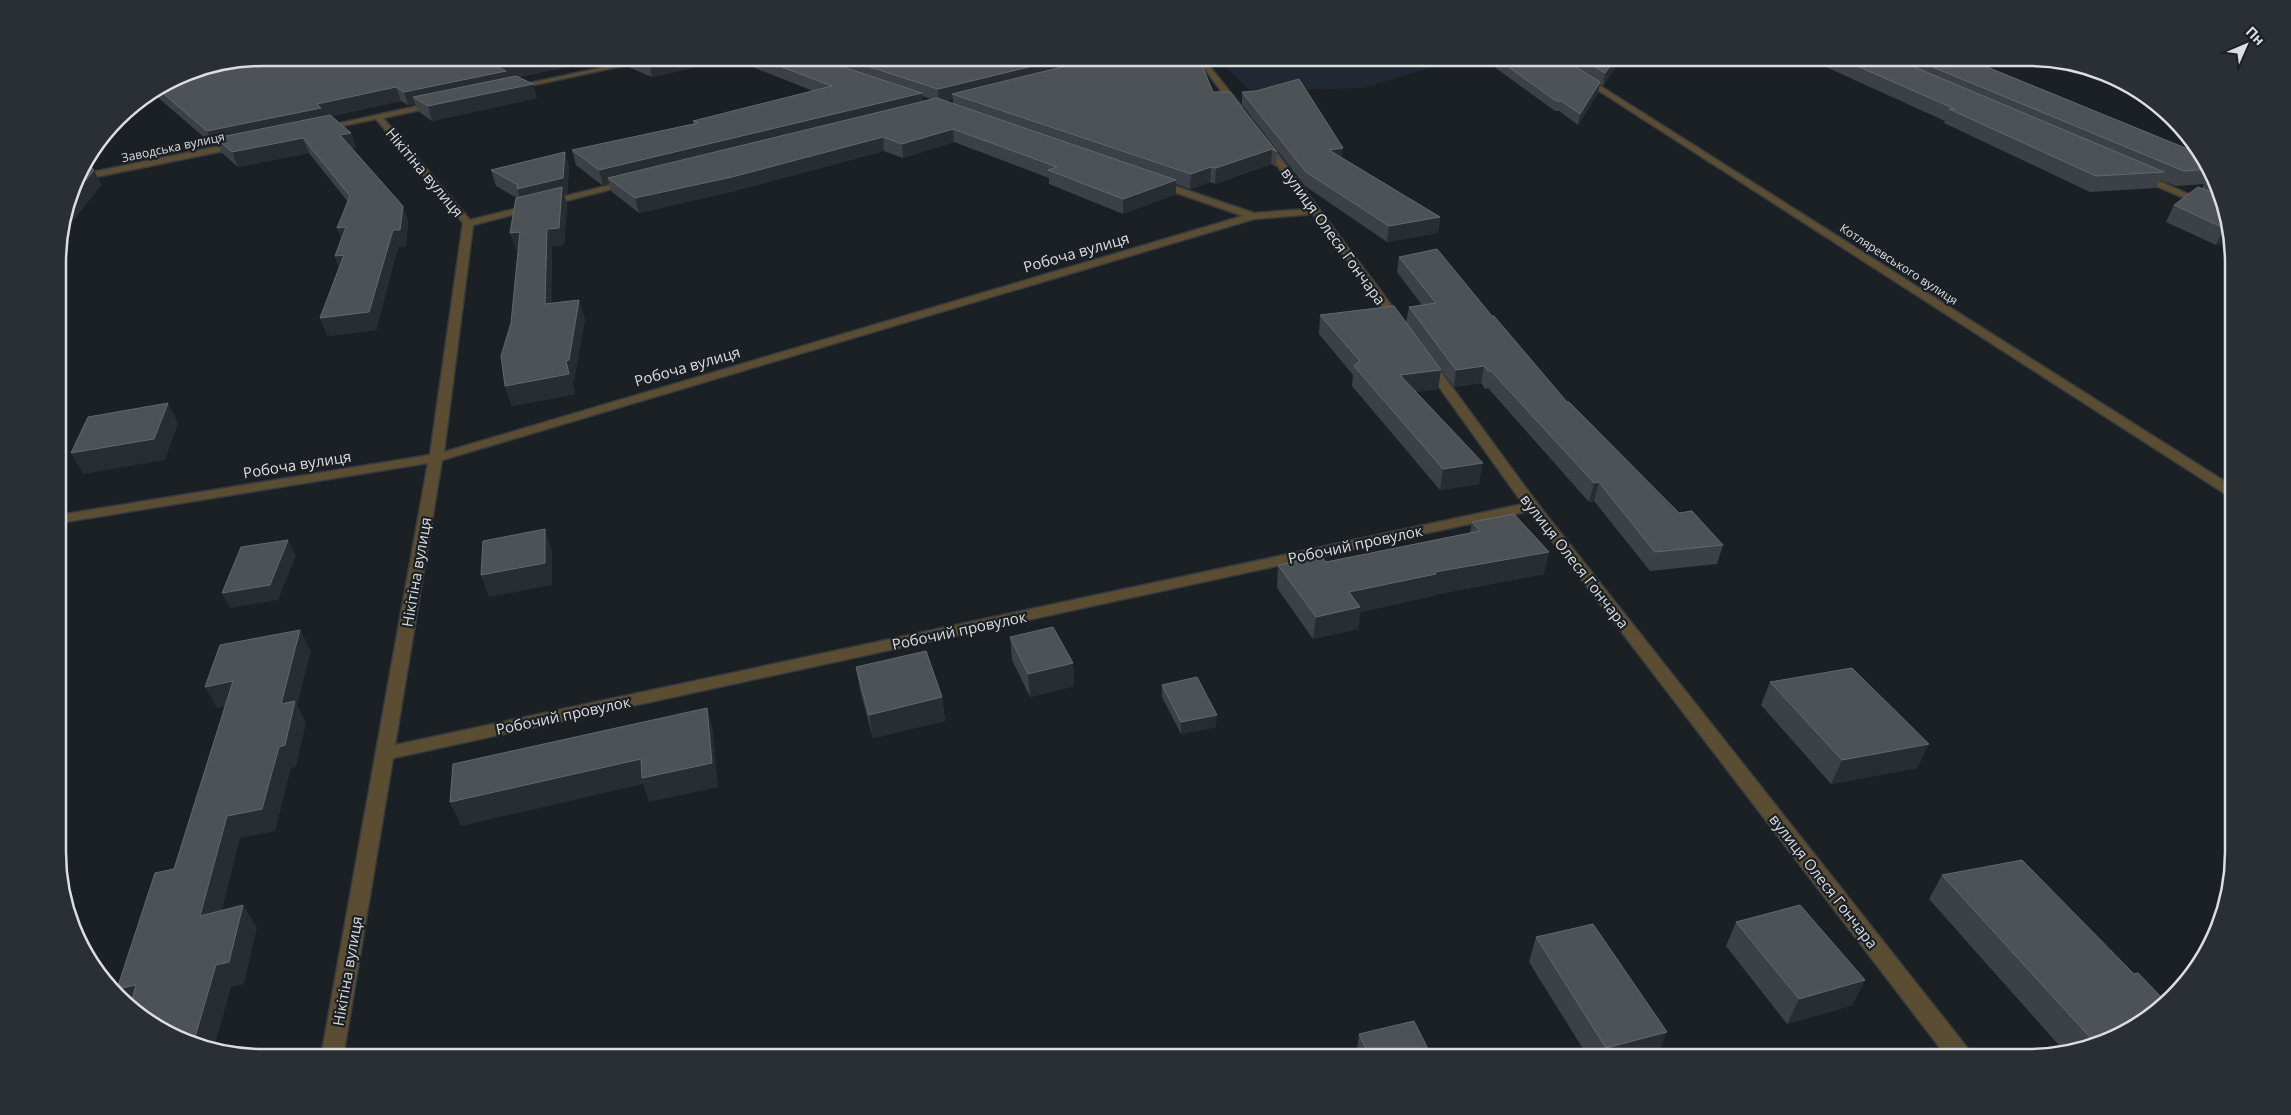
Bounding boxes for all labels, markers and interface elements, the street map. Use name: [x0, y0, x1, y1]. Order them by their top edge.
north arrow: [2221, 20, 2271, 70]
text: Пн: [2242, 22, 2269, 49]
street label: Нікітіна вулиця: [382, 123, 468, 221]
street label: Заводська вулиця: [120, 128, 226, 166]
street label: вулиця Олеся Гончара: [1277, 163, 1391, 309]
street label: Котляревського вулиця: [1837, 219, 1961, 309]
street label: Робоча вулиця: [1021, 227, 1131, 277]
street label: Робоча вулиця: [632, 341, 742, 391]
street label: Робоча вулиця: [241, 446, 353, 482]
street label: вулиця Олеся Гончара: [1516, 490, 1634, 632]
street label: Нікітіна вулиця: [397, 516, 435, 628]
street label: Робочий провулок: [1286, 520, 1424, 568]
street label: Робочий провулок: [890, 606, 1028, 654]
street label: Робочий провулок: [494, 691, 632, 739]
street label: вулиця Олеся Гончара: [1765, 810, 1883, 952]
street label: Нікітіна вулиця: [328, 915, 366, 1027]

